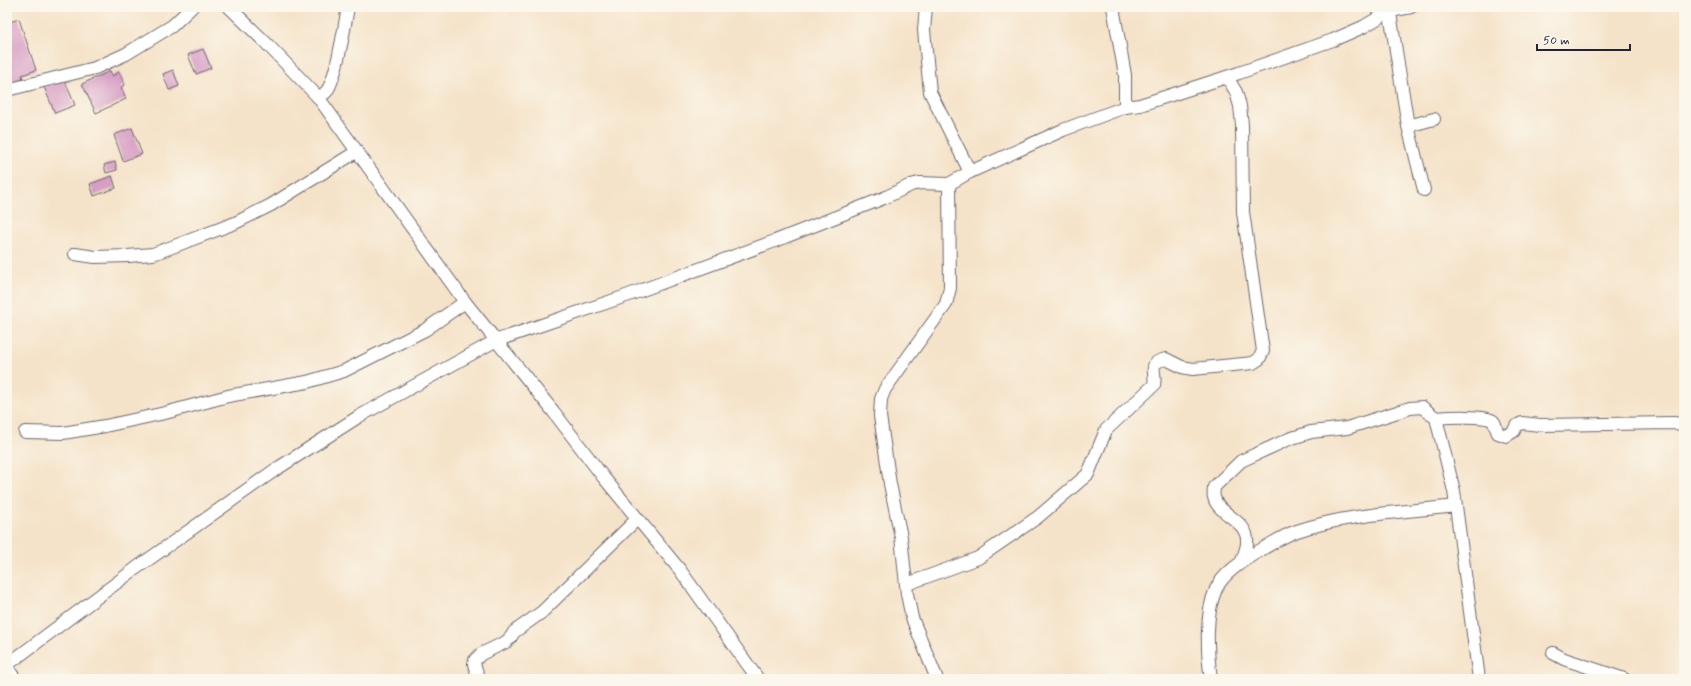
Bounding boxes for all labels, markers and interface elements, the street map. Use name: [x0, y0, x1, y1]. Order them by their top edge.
scale bar: [1537, 26, 1630, 52]
text: 50 m: [1543, 33, 1570, 49]

